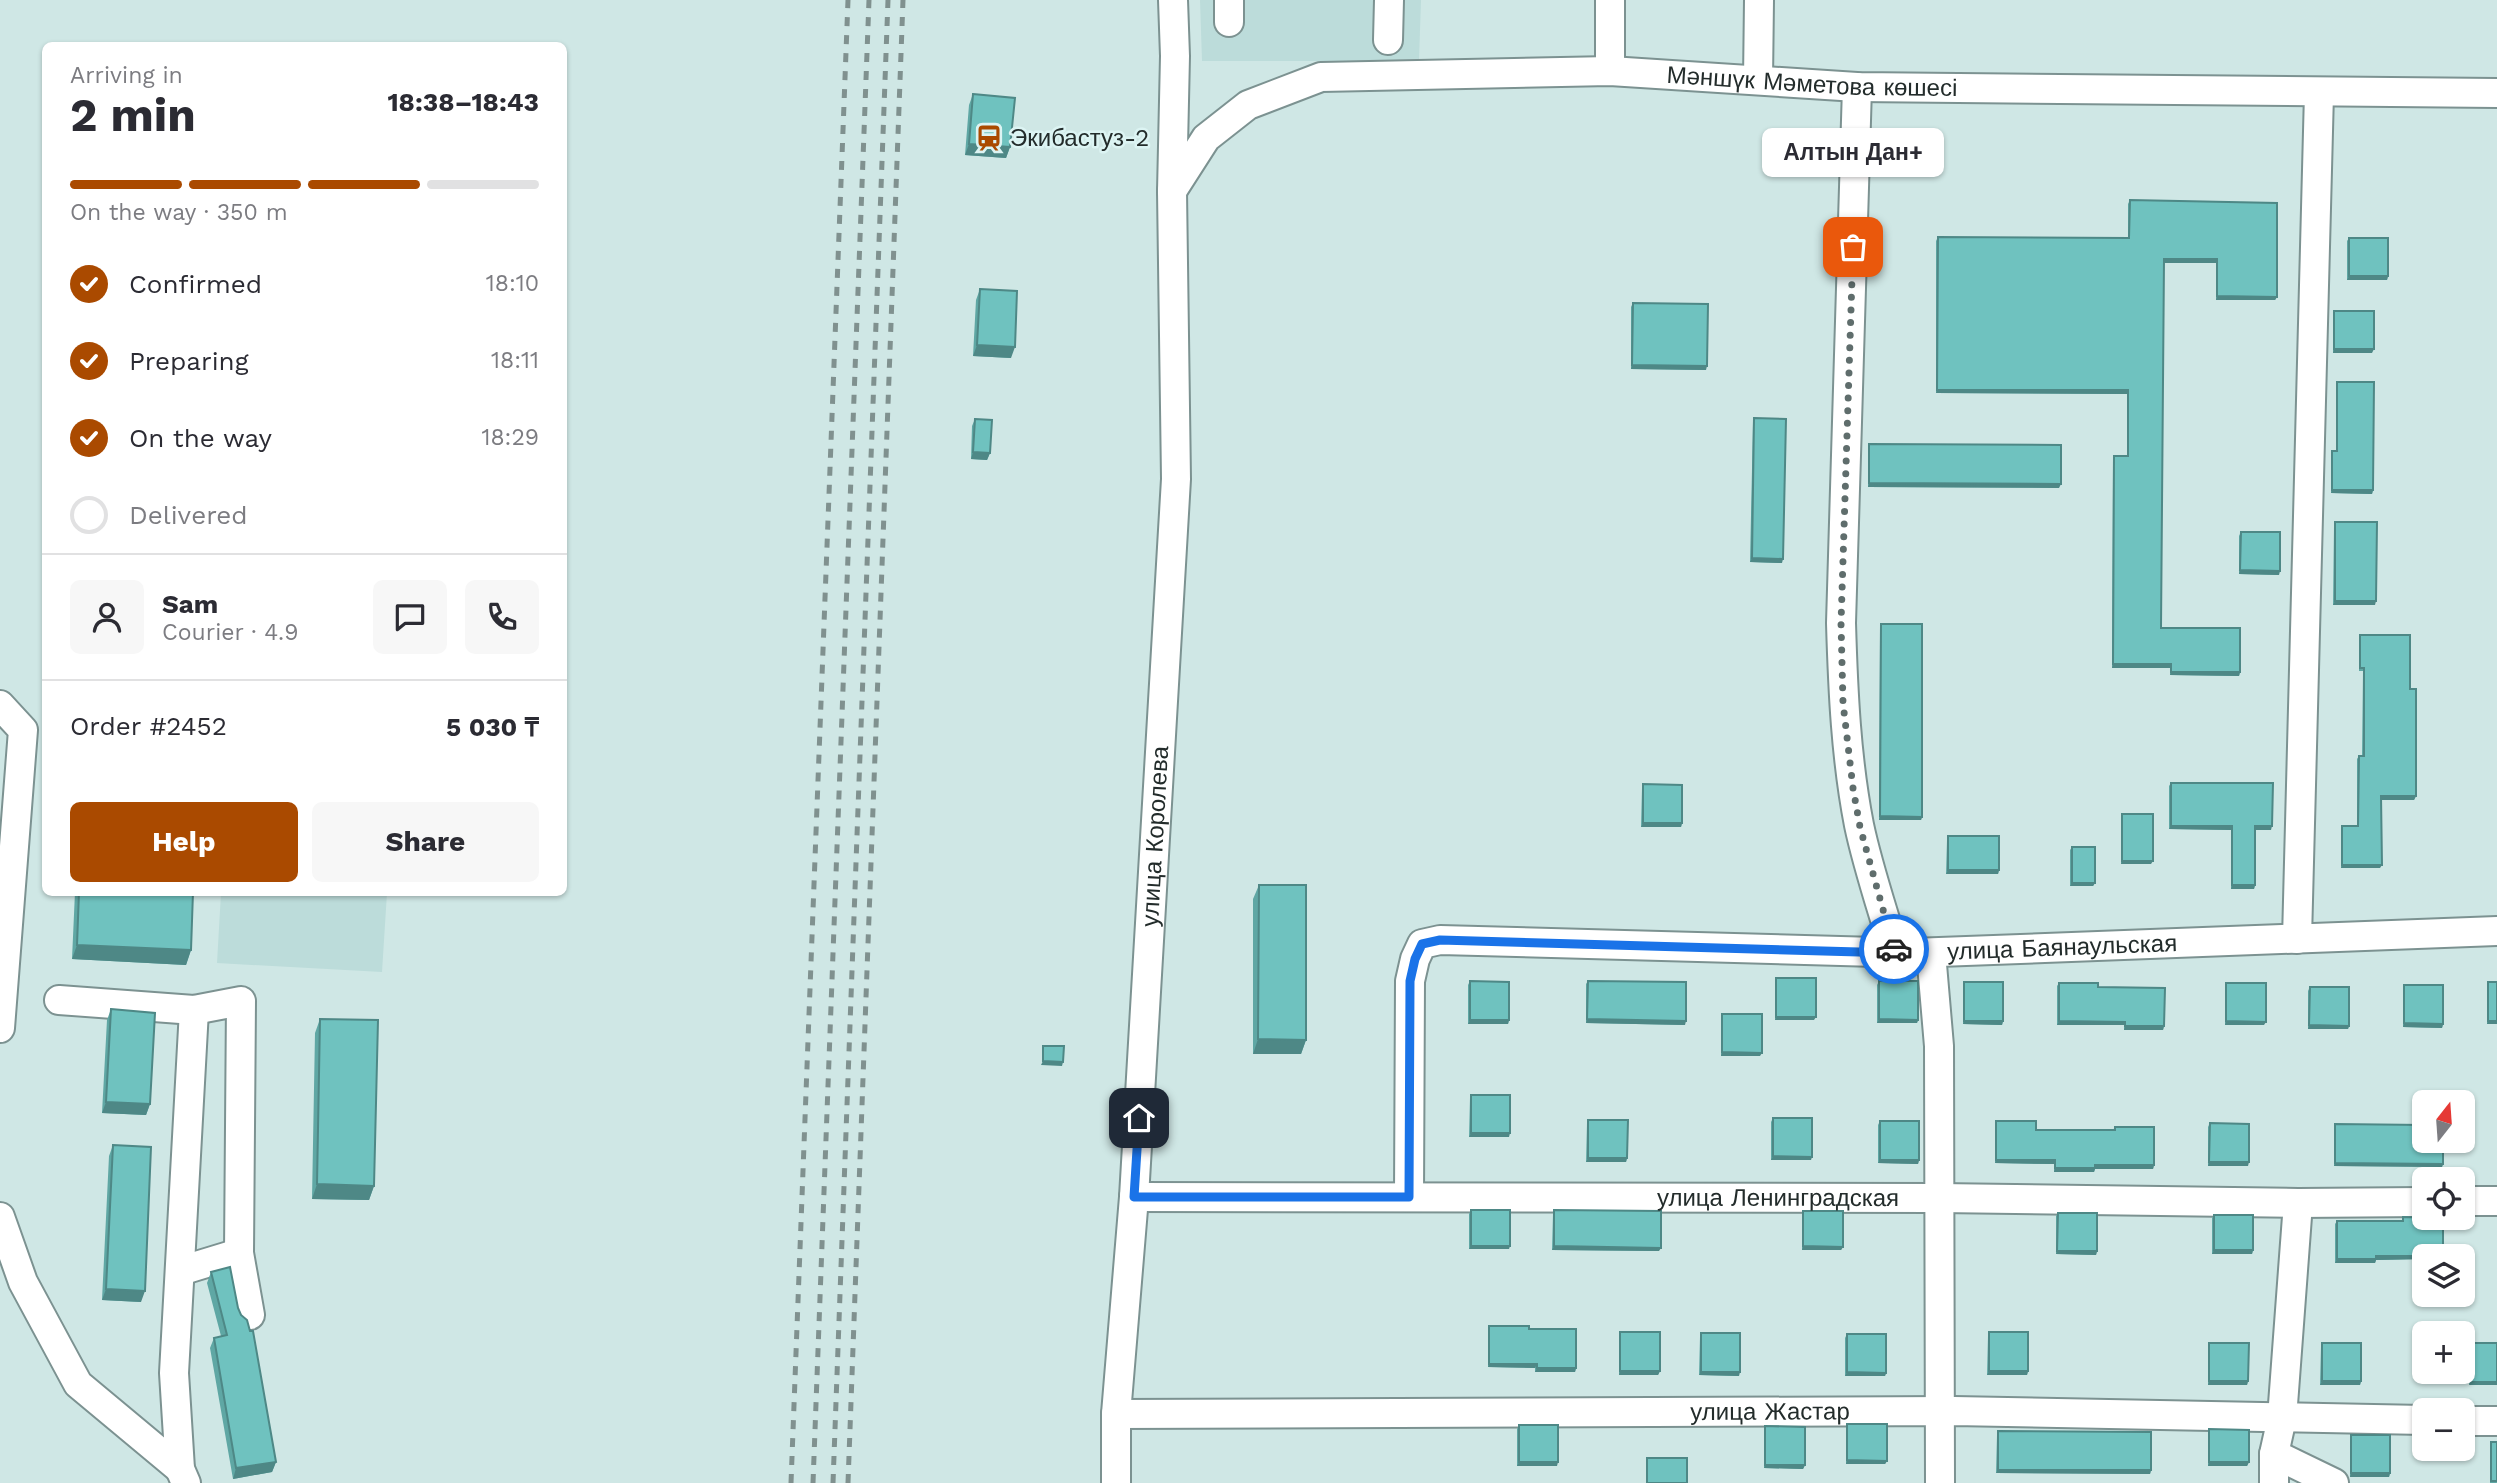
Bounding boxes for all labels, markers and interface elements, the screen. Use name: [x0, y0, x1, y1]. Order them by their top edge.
street label: Мәншүк Мәметова көшесі: [1666, 61, 1957, 102]
text: Arriving in: [70, 62, 183, 89]
text: 18:38–18:43: [387, 87, 539, 117]
text: 2 min: [70, 88, 196, 142]
station icon: Экибастуз-2: [974, 123, 1004, 153]
place label: Экибастуз-2: [1010, 124, 1149, 152]
callout: Алтын Дан+: [1762, 128, 1944, 177]
text: Алтын Дан+: [1783, 139, 1923, 166]
text: On the way · 350 m: [70, 199, 288, 226]
pin: [1823, 217, 1883, 277]
icon: bag: [1834, 228, 1872, 266]
icon: check: [70, 265, 108, 303]
text: Confirmed: [129, 269, 262, 299]
text: 18:10: [486, 270, 539, 297]
icon: check: [70, 342, 108, 380]
text: Preparing: [129, 346, 249, 376]
text: 18:11: [491, 347, 539, 374]
icon: check: [70, 419, 108, 457]
text: On the way: [129, 423, 272, 453]
text: 18:29: [481, 424, 539, 451]
text: Delivered: [129, 500, 248, 530]
button: person: [70, 580, 144, 654]
button: chat: [373, 580, 447, 654]
button: phone: [465, 580, 539, 654]
text: Sam: [162, 589, 218, 619]
text: Courier · 4.9: [162, 619, 298, 646]
text: Order #2452: [70, 711, 227, 741]
text: 5 030 ₸: [446, 712, 539, 742]
street label: улица Королева: [1136, 745, 1174, 928]
button: Help: [70, 802, 298, 882]
button: Share: [312, 802, 539, 882]
courier: [1859, 914, 1929, 984]
street label: улица Баянаульская: [1947, 929, 2178, 966]
icon: car: [1875, 930, 1913, 968]
pin: [1109, 1088, 1169, 1148]
north arrow: [2412, 1090, 2474, 1153]
map controls: [2412, 1090, 2475, 1461]
icon: home: [1120, 1099, 1158, 1137]
button: locate: [2412, 1167, 2475, 1230]
street label: улица Ленинградская: [1657, 1184, 1899, 1212]
button: layers: [2412, 1244, 2475, 1307]
button: +: [2412, 1321, 2475, 1384]
street label: улица Жастар: [1690, 1397, 1850, 1426]
button: −: [2412, 1398, 2475, 1461]

